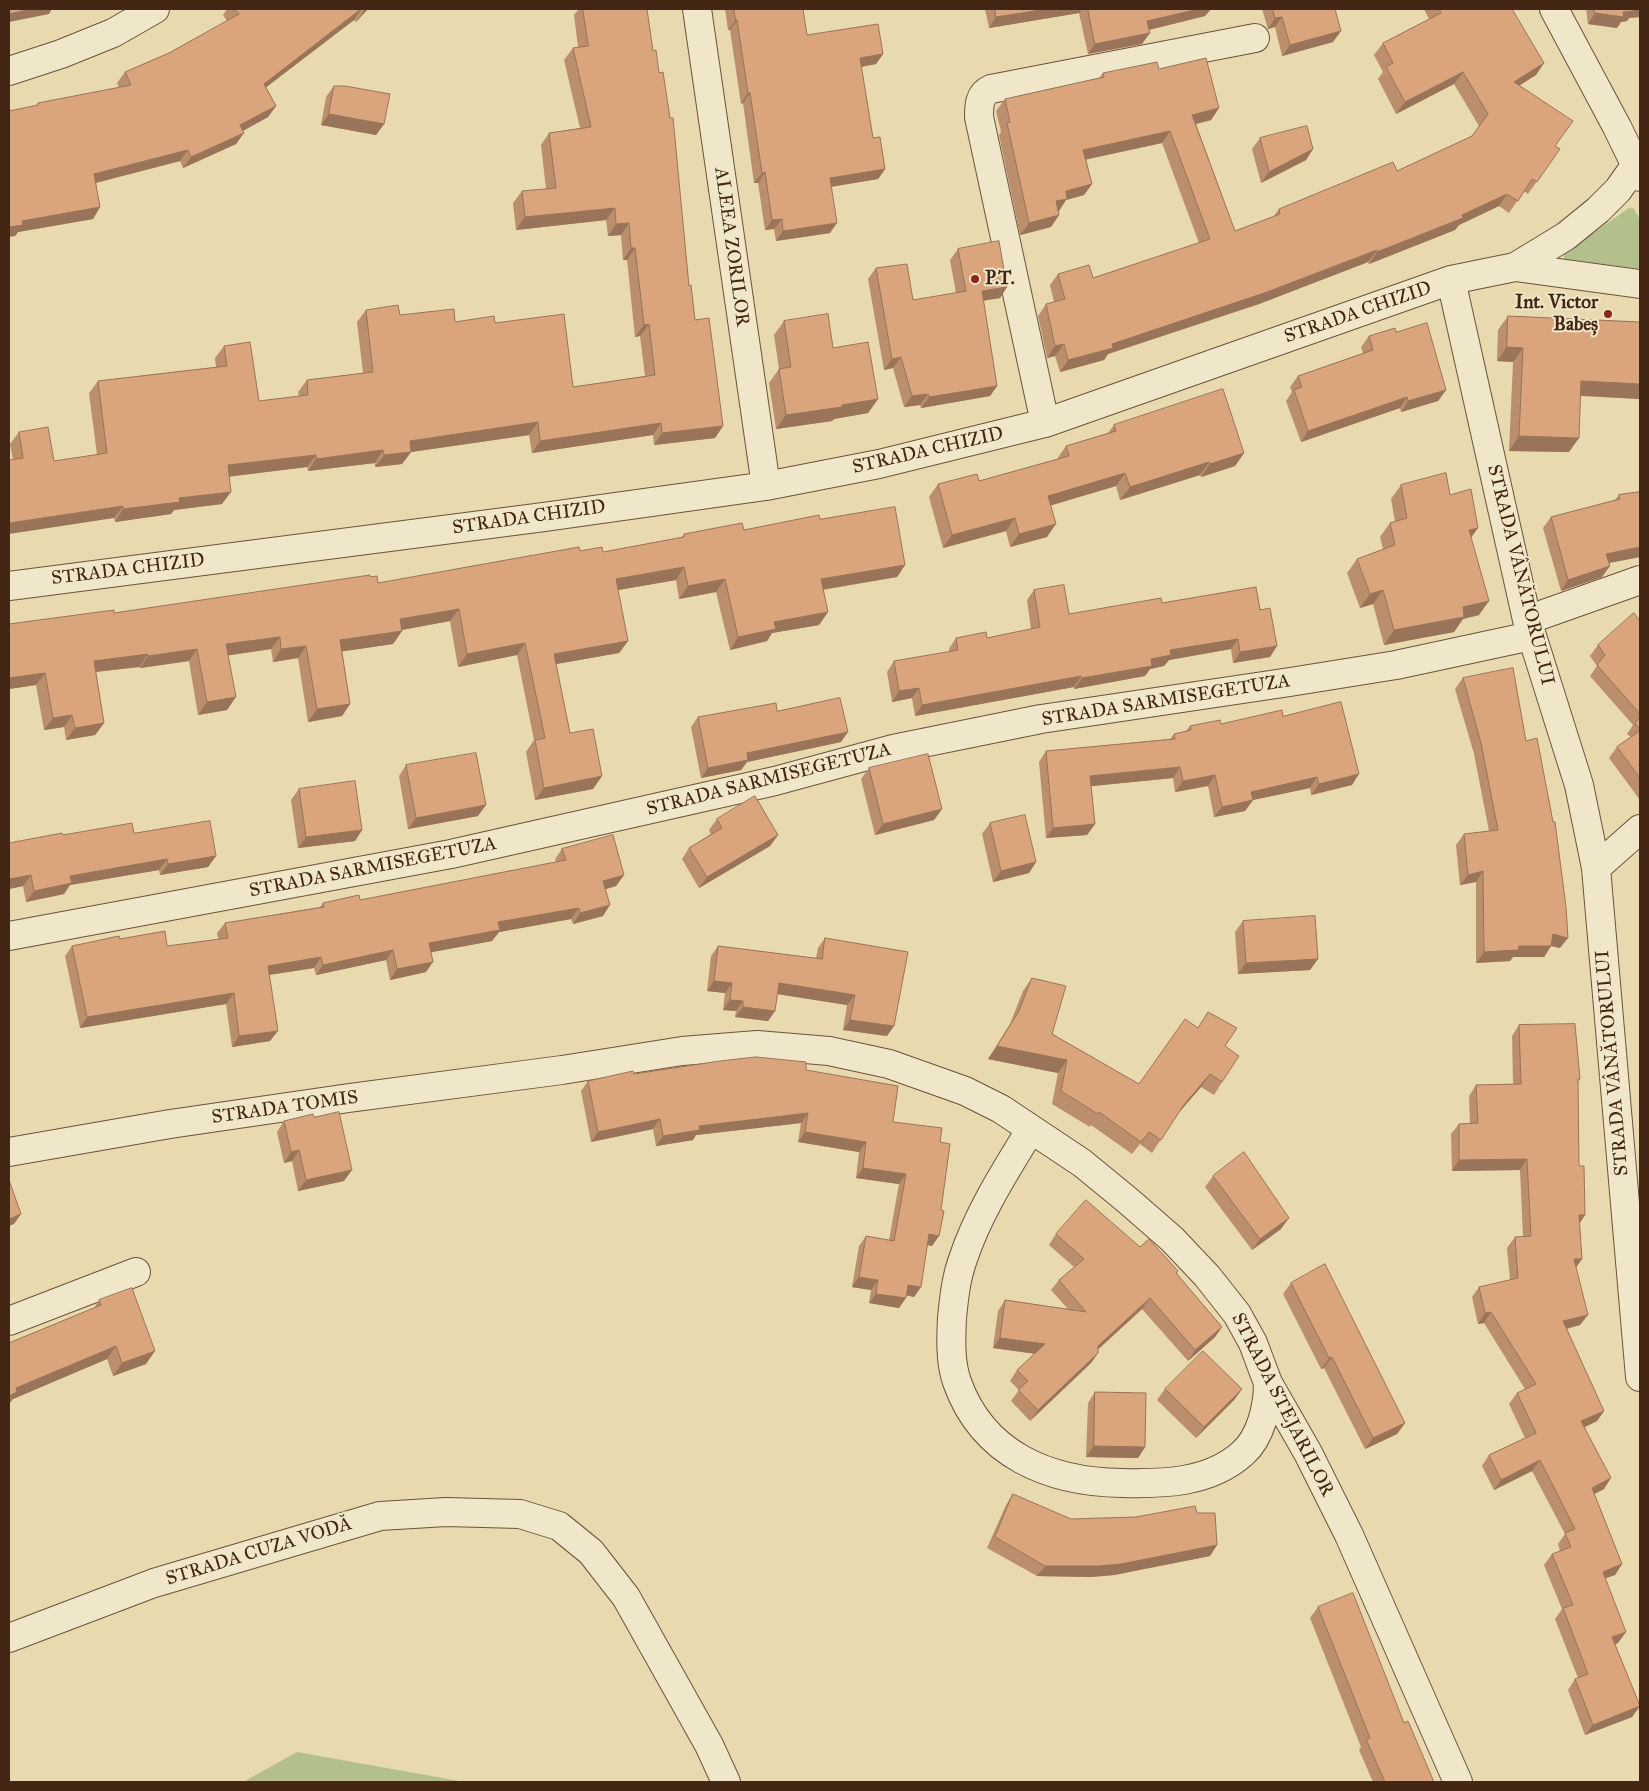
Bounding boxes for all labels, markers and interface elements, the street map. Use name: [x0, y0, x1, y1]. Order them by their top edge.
street label: ALEEA ZORILOR: [709, 166, 753, 328]
place label: P.T.: [985, 268, 1015, 290]
marker: P.T.: [969, 273, 981, 285]
street label: STRADA CHIZID: [1281, 277, 1435, 349]
place label: Int. Victor Babeș: [1515, 292, 1598, 336]
marker: Int. Victor Babeș: [1602, 308, 1614, 320]
street label: STRADA CHIZID: [850, 423, 1006, 479]
street label: STRADA VÂNĂTORULUI: [1482, 462, 1558, 688]
street label: STRADA CHIZID: [451, 496, 607, 540]
street label: STRADA CHIZID: [50, 549, 206, 591]
street label: STRADA SARMISEGETUZA: [1040, 670, 1292, 732]
street label: STRADA SARMISEGETUZA: [644, 739, 894, 821]
street label: STRADA SARMISEGETUZA: [248, 833, 498, 903]
street label: STRADA VÂNĂTORULUI: [1592, 949, 1634, 1177]
street label: STRADA TOMIS: [210, 1086, 360, 1130]
street label: STRADA STEJARILOR: [1226, 1310, 1338, 1500]
street label: STRADA CUZA VODĂ: [163, 1513, 355, 1591]

